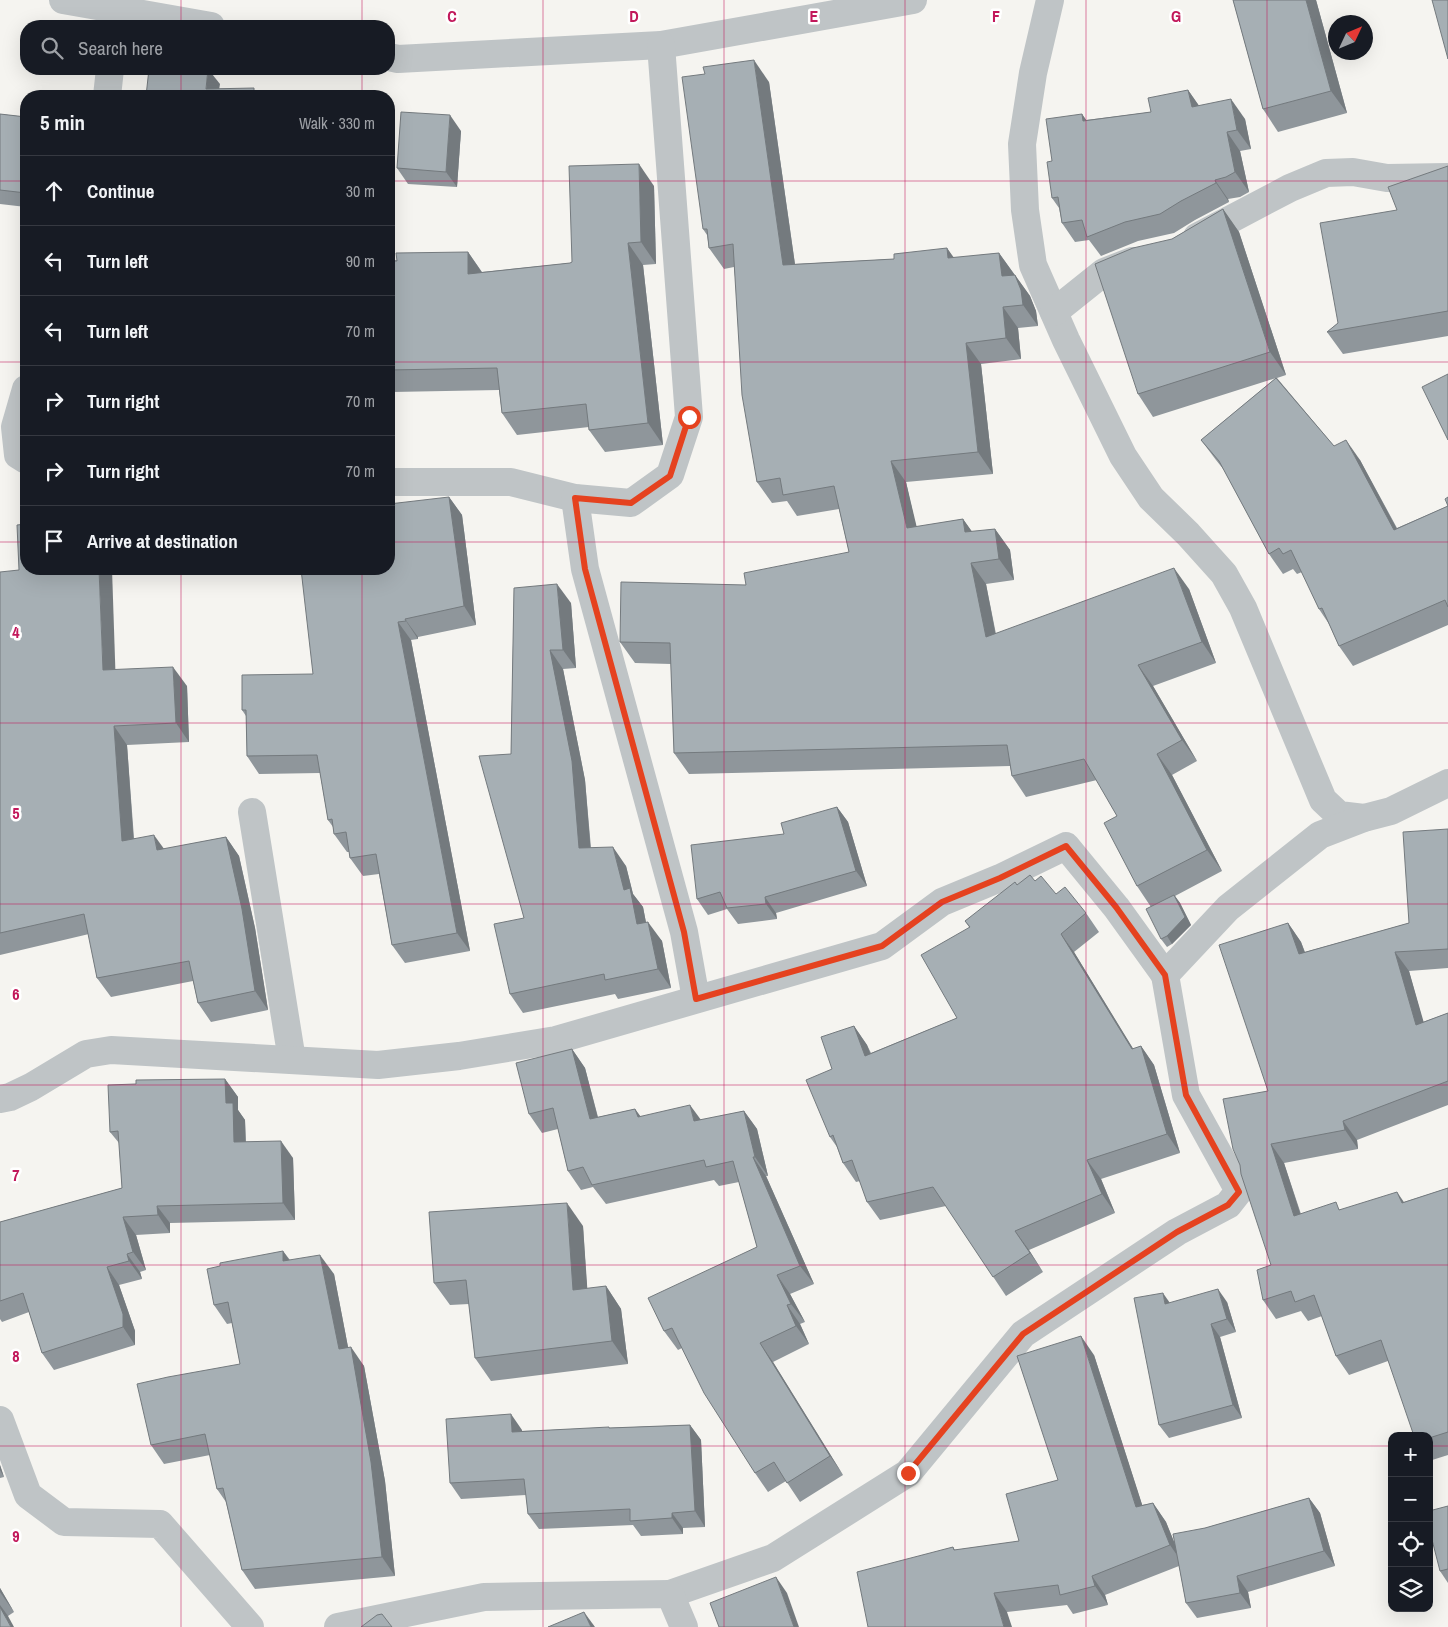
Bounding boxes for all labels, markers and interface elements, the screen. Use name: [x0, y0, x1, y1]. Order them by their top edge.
text: C: [447, 5, 457, 27]
text: D: [629, 5, 639, 27]
text: E: [810, 5, 819, 27]
text: F: [992, 5, 1000, 27]
text: G: [1171, 5, 1181, 27]
north arrow: [1328, 15, 1373, 60]
search box: [20, 20, 395, 75]
icon: search: [38, 34, 66, 62]
text: Search here: [78, 35, 163, 61]
text: 5 min: [40, 108, 85, 137]
text: Walk · 330 m: [299, 112, 375, 134]
icon: ahead: [40, 177, 68, 205]
text: Continue: [87, 178, 155, 204]
text: 30 m: [346, 180, 375, 202]
icon: left: [40, 247, 68, 275]
text: Turn left: [87, 248, 148, 274]
text: 90 m: [346, 250, 375, 272]
icon: left: [40, 317, 68, 345]
text: Turn left: [87, 318, 148, 344]
text: 70 m: [346, 320, 375, 342]
icon: right: [40, 387, 68, 415]
text: Turn right: [87, 388, 159, 414]
text: 70 m: [346, 390, 375, 412]
route start: [678, 406, 701, 429]
icon: right: [40, 457, 68, 485]
text: Turn right: [87, 458, 159, 484]
text: 70 m: [346, 460, 375, 482]
icon: arrive: [40, 527, 68, 555]
text: Arrive at destination: [87, 528, 238, 554]
text: 4: [12, 621, 20, 643]
text: 5: [12, 802, 20, 824]
text: 6: [12, 983, 20, 1005]
text: 7: [12, 1164, 20, 1186]
text: 8: [12, 1345, 20, 1367]
map controls: [1388, 1432, 1433, 1612]
button: +: [1388, 1432, 1433, 1477]
route end: [897, 1462, 920, 1485]
button: −: [1388, 1477, 1433, 1522]
button: locate: [1388, 1522, 1433, 1567]
text: 9: [12, 1525, 20, 1547]
button: layers: [1388, 1567, 1433, 1612]

